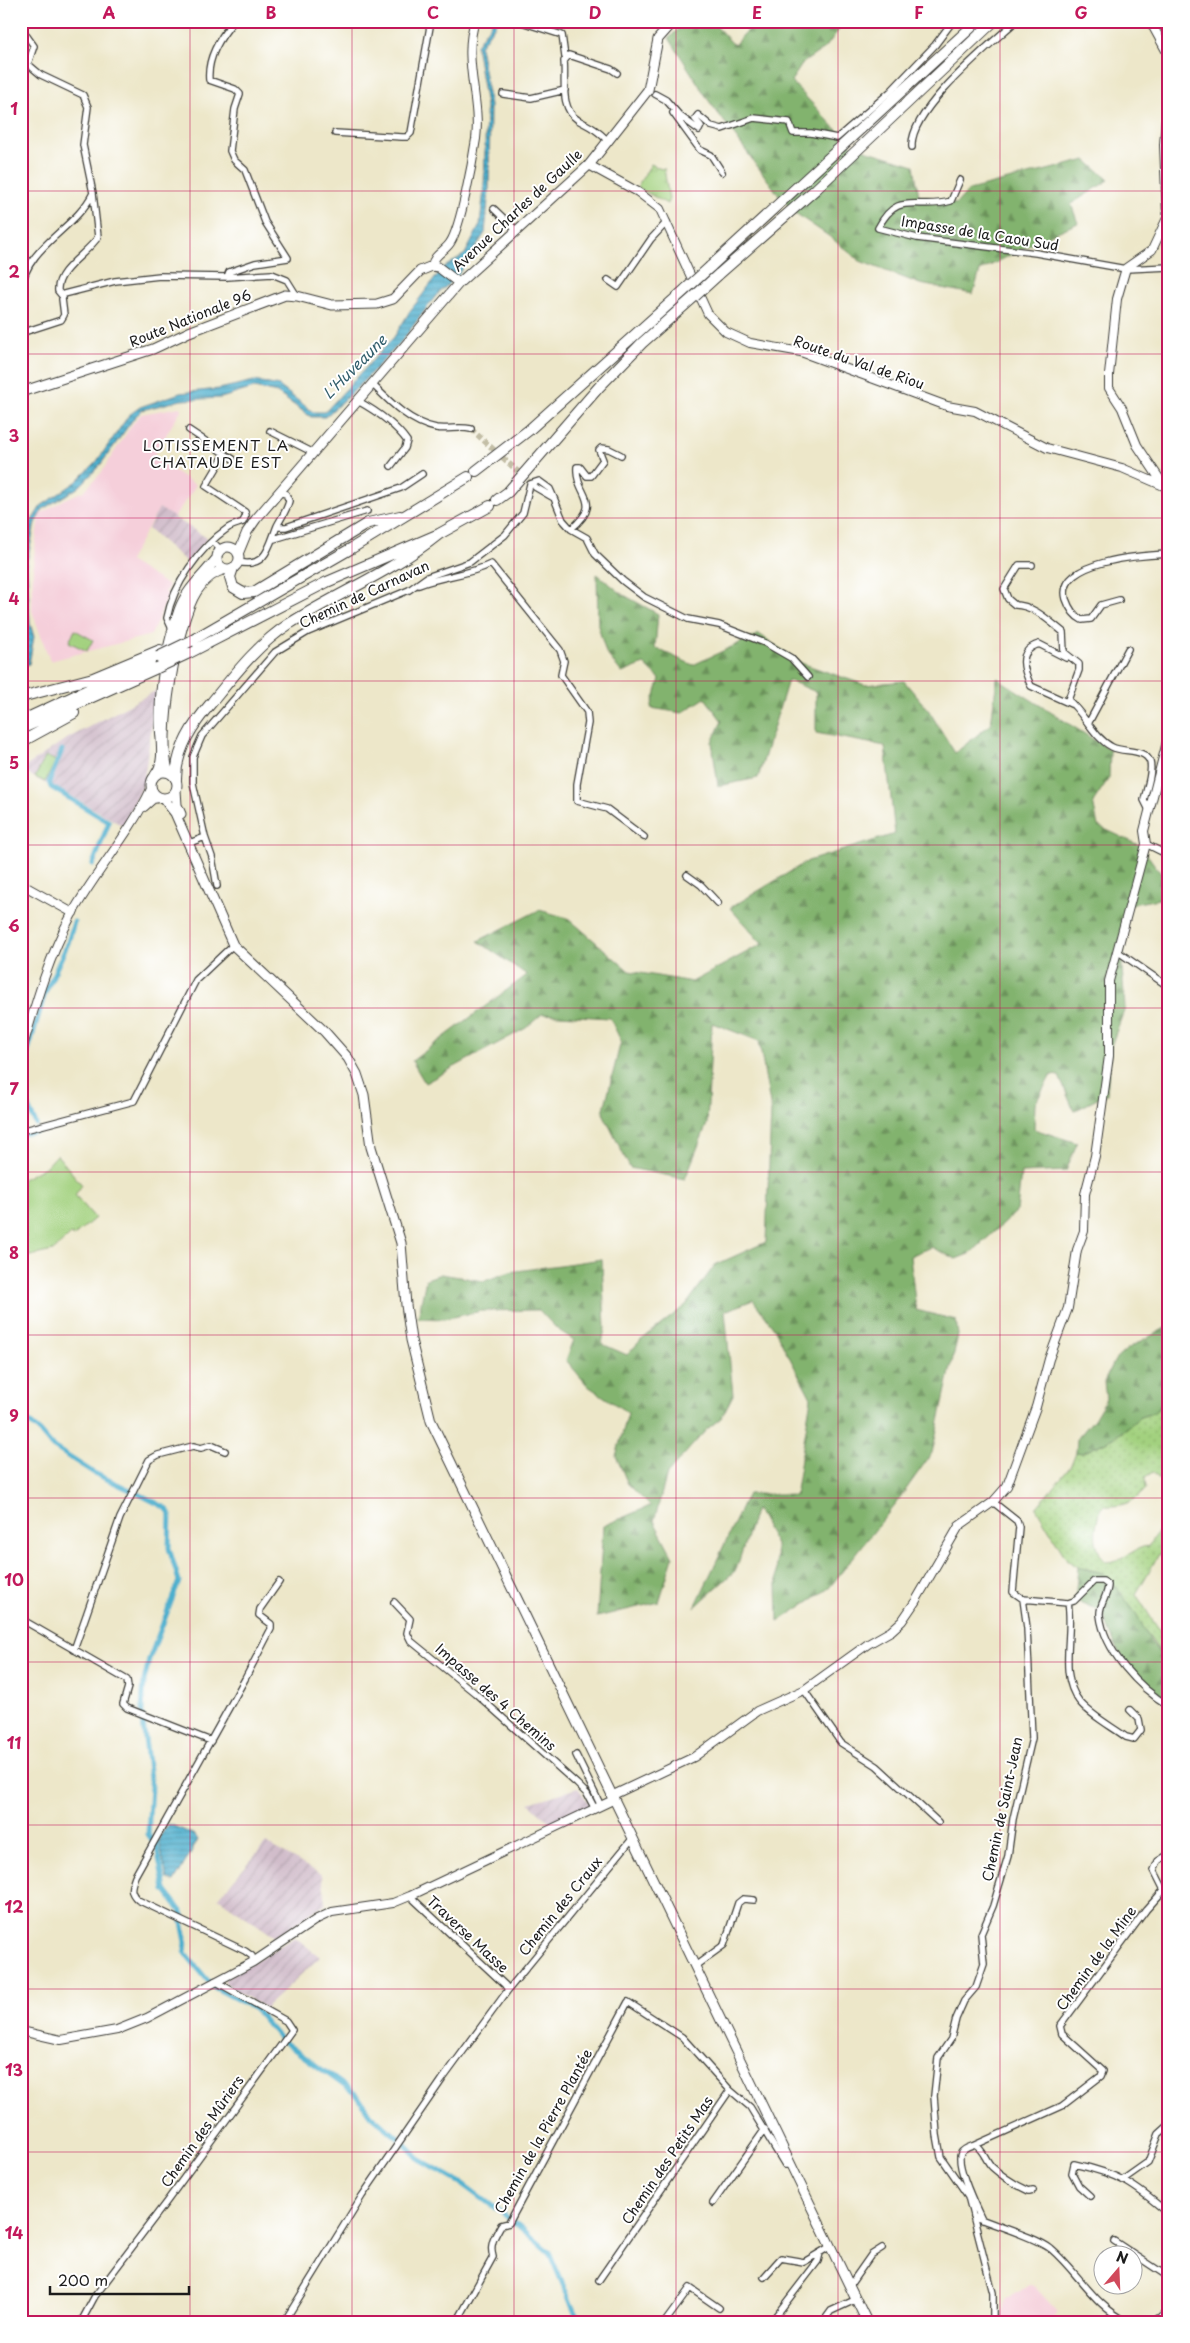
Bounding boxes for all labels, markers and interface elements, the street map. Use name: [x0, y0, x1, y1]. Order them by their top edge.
text: A: [103, 0, 116, 24]
text: B: [266, 0, 277, 24]
text: C: [427, 0, 439, 24]
text: D: [589, 0, 601, 24]
text: E: [752, 0, 762, 24]
text: F: [914, 0, 924, 24]
text: G: [1074, 0, 1088, 24]
text: 1: [10, 96, 18, 120]
street label: Avenue Charles de Gaulle: [447, 144, 587, 276]
street label: Impasse de la Caou Sud: [900, 210, 1060, 256]
text: 2: [8, 259, 20, 283]
street label: Route Nationale 96: [126, 284, 254, 352]
water label: L'Huveaune: [317, 328, 392, 403]
street label: Route du Val de Riou: [791, 330, 927, 394]
text: 3: [9, 423, 19, 447]
district label: LOTISSEMENT LA CHATAUDE EST: [143, 433, 289, 473]
street label: Chemin de Carnavan: [296, 555, 432, 633]
text: 4: [9, 586, 20, 610]
text: 5: [9, 750, 19, 774]
text: 6: [8, 913, 20, 937]
text: 7: [9, 1076, 19, 1100]
text: 8: [9, 1240, 19, 1264]
text: 9: [9, 1403, 19, 1427]
text: 10: [4, 1567, 24, 1591]
street label: Impasse des 4 Chemins: [431, 1639, 561, 1755]
text: 11: [7, 1730, 21, 1754]
street label: Chemin de Saint-Jean: [976, 1735, 1028, 1883]
street label: Chemin des Craux: [513, 1852, 607, 1960]
street label: Traverse Masse: [422, 1891, 514, 1977]
text: 12: [5, 1894, 23, 1918]
street label: Chemin de la Mine: [1051, 1901, 1141, 2015]
street label: Chemin de la Pierre Plantée: [489, 2045, 597, 2217]
text: 13: [5, 2057, 23, 2081]
street label: Chemin des Mûriers: [155, 2071, 249, 2191]
street label: Chemin des Petits Mas: [616, 2092, 718, 2228]
text: 14: [5, 2220, 23, 2244]
north arrow: [1092, 2246, 1142, 2296]
text: N: [1114, 2246, 1131, 2269]
scale bar: [50, 2263, 189, 2295]
text: 200 m: [58, 2268, 108, 2291]

